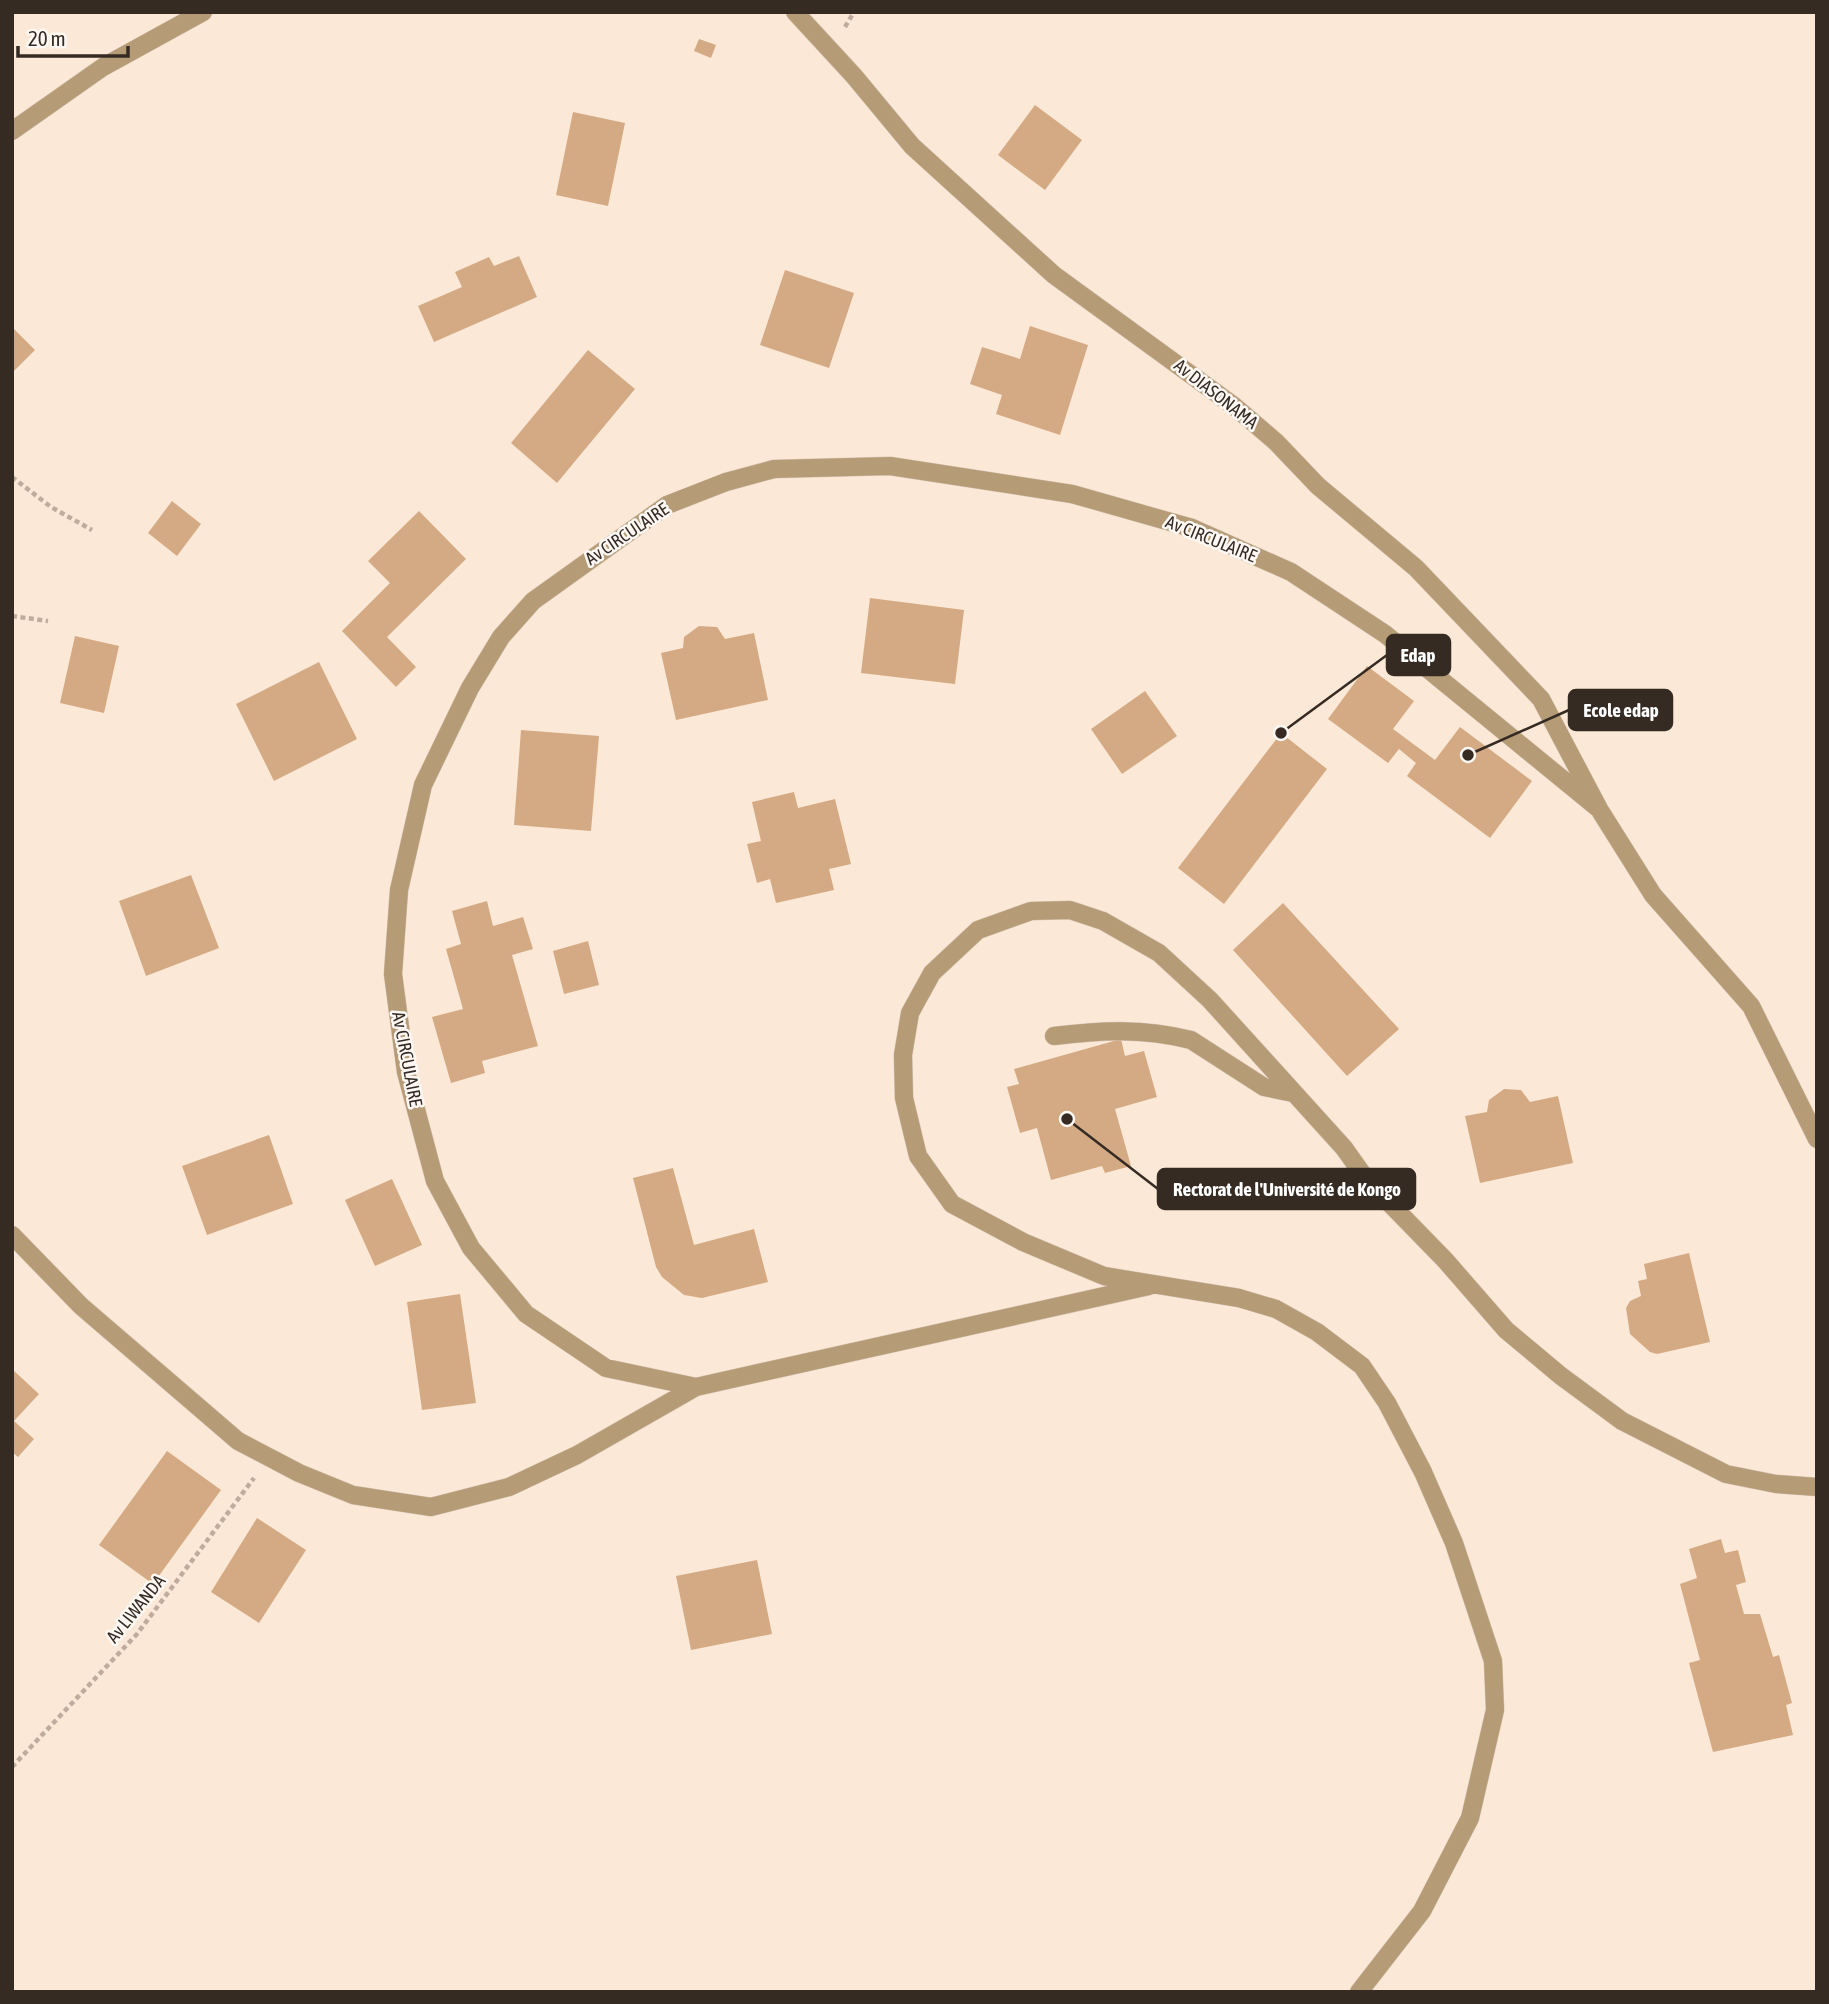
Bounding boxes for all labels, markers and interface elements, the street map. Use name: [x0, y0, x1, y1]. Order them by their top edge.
scale bar: [18, 14, 128, 58]
text: 20 m: [28, 26, 66, 50]
street label: Av DIASONAMA: [1170, 354, 1263, 433]
street label: Av CIRCULAIRE: [581, 498, 673, 569]
street label: Av CIRCULAIRE: [1163, 511, 1260, 566]
callout: Edap: [1387, 635, 1450, 675]
text: Edap: [1401, 644, 1435, 666]
callout: Ecole edap: [1569, 690, 1672, 730]
text: Ecole edap: [1583, 699, 1659, 721]
street label: Av CIRCULAIRE: [388, 1010, 427, 1108]
callout: Rectorat de l'Université de Kongo: [1158, 1169, 1415, 1209]
text: Rectorat de l'Université de Kongo: [1173, 1178, 1401, 1200]
street label: Av LIWANDA: [102, 1570, 169, 1647]

